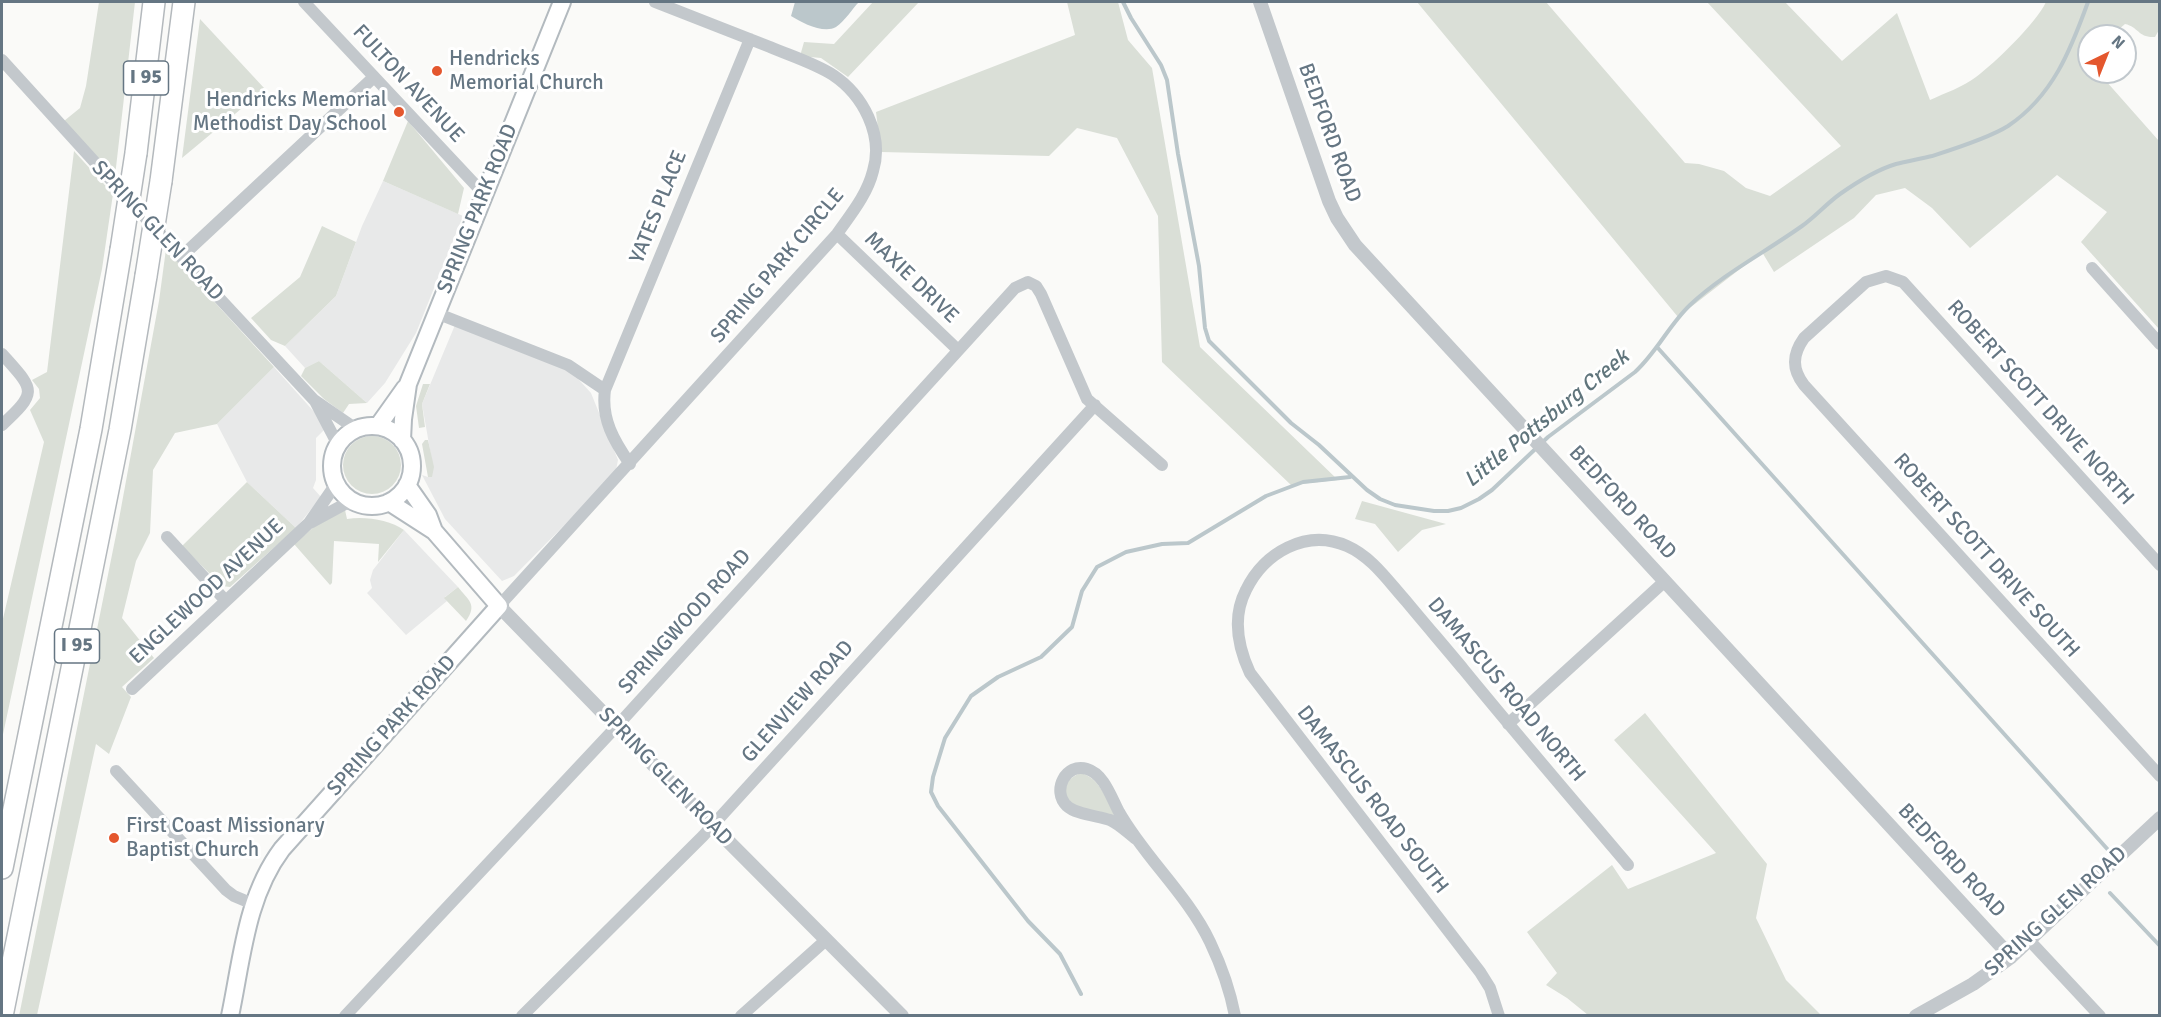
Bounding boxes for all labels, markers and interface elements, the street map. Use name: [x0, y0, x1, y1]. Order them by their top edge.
street label: FULTON AVENUE: [347, 20, 469, 148]
north arrow: [2077, 24, 2137, 84]
text: N: [2107, 31, 2129, 53]
place label: Hendricks Memorial Church: [449, 46, 604, 96]
street label: BEDFORD ROAD: [1292, 60, 1366, 206]
road number: I 95: [124, 61, 168, 95]
marker: Hendricks Memorial Church: [430, 64, 444, 78]
place label: Hendricks Memorial Methodist Day School: [193, 87, 387, 137]
marker: Hendricks Memorial Methodist Day School: [392, 105, 406, 119]
street label: SPRING PARK ROAD: [433, 121, 523, 297]
street label: YATES PLACE: [625, 147, 693, 267]
street label: SPRING GLEN ROAD: [86, 156, 228, 306]
street label: SPRING PARK CIRCLE: [706, 183, 850, 349]
street label: MAXIE DRIVE: [859, 227, 963, 329]
street label: ROBERT SCOTT DRIVE NORTH: [1941, 295, 2139, 511]
water label: Little Pottsburg Creek: [1459, 344, 1635, 494]
street label: BEDFORD ROAD: [1563, 441, 1681, 565]
street label: ROBERT SCOTT DRIVE SOUTH: [1888, 449, 2084, 663]
street label: ENGLEWOOD AVENUE: [125, 514, 289, 670]
street label: SPRINGWOOD ROAD: [613, 544, 757, 700]
street label: DAMASCUS ROAD NORTH: [1422, 593, 1590, 787]
road number: I 95: [54, 629, 100, 663]
street label: GLENVIEW ROAD: [737, 636, 859, 768]
street label: SPRING PARK ROAD: [322, 651, 462, 801]
street label: DAMASCUS ROAD SOUTH: [1291, 701, 1453, 899]
street label: SPRING GLEN ROAD: [593, 703, 737, 851]
street label: BEDFORD ROAD: [1892, 799, 2010, 923]
place label: First Coast Missionary Baptist Church: [126, 813, 325, 863]
marker: First Coast Missionary Baptist Church: [107, 831, 121, 845]
street label: SPRING GLEN ROAD: [1980, 842, 2132, 982]

